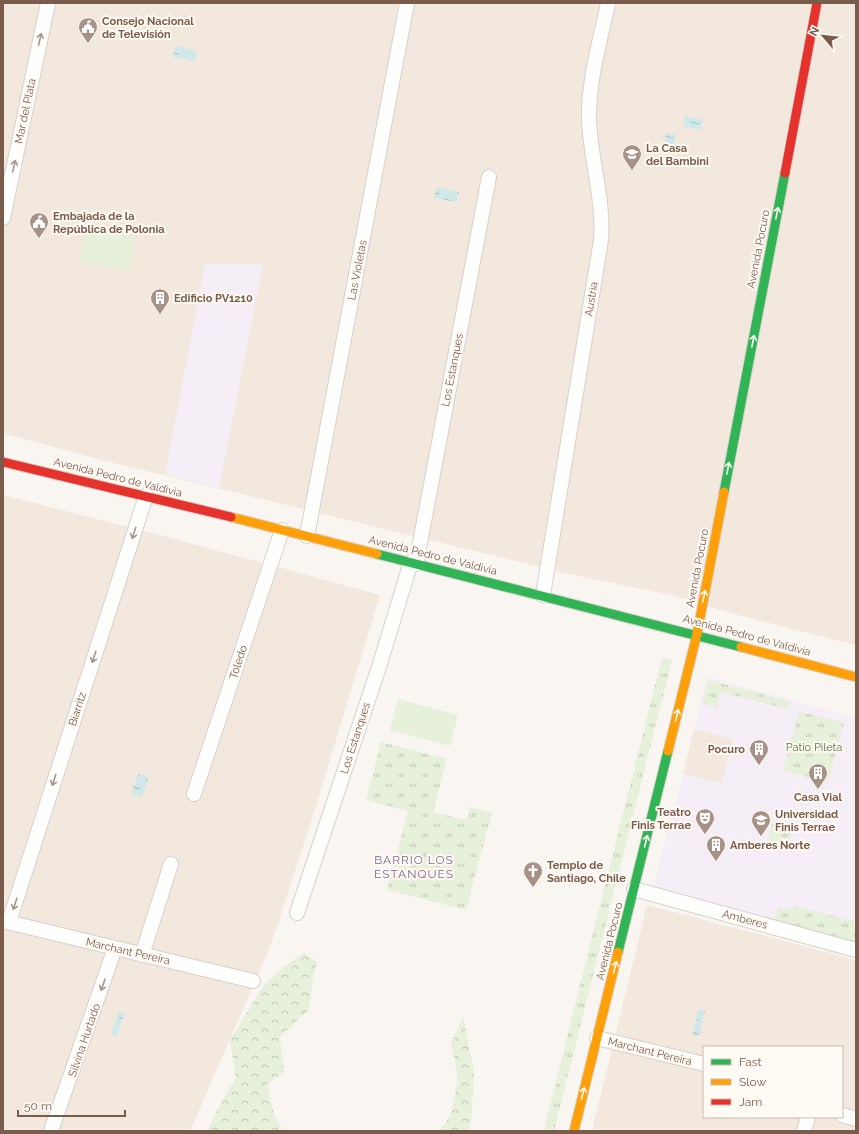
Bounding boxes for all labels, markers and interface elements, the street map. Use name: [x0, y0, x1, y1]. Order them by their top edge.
place label: Consejo Nacional de Televisión: [102, 15, 194, 41]
public building icon: Consejo Nacional de Televisión: [77, 16, 99, 44]
north arrow: [803, 16, 843, 56]
text: N: [807, 25, 822, 38]
one-way arrow: [37, 33, 45, 46]
street label: Mar del Plata: [12, 77, 39, 145]
place label: La Casa del Bambini: [646, 142, 709, 168]
school or university icon: La Casa del Bambini: [621, 143, 643, 171]
one-way arrow: [10, 160, 18, 173]
one-way arrow: [773, 207, 781, 220]
street label: Avenida Pocuro: [745, 208, 773, 289]
place label: Embajada de la República de Polonia: [53, 210, 165, 236]
public building icon: Embajada de la República de Polonia: [28, 211, 50, 239]
street label: Las Violetas: [345, 239, 370, 301]
street label: Austria: [582, 281, 601, 317]
building icon: Edificio PV1210: [149, 287, 171, 315]
place label: Edificio PV1210: [174, 292, 253, 305]
street label: Los Estanques: [439, 332, 466, 408]
one-way arrow: [749, 335, 757, 348]
street label: Avenida Pedro de Valdivia: [52, 455, 183, 500]
one-way arrow: [725, 462, 733, 475]
one-way arrow: [130, 526, 137, 539]
street label: Avenida Pocuro: [684, 527, 712, 608]
street label: Avenida Pedro de Valdivia: [367, 533, 498, 578]
one-way arrow: [700, 590, 708, 603]
street label: Avenida Pedro de Valdivia: [682, 612, 812, 659]
street label: Toledo: [227, 643, 250, 681]
one-way arrow: [90, 650, 98, 662]
street label: Biarritz: [66, 690, 89, 728]
street label: Los Estanques: [338, 701, 373, 775]
one-way arrow: [673, 708, 681, 721]
building icon: Pocuro: [748, 738, 770, 766]
park label: Patio Pileta: [786, 741, 842, 754]
place label: Pocuro: [708, 743, 745, 756]
building icon: Casa Vial: [807, 762, 829, 790]
one-way arrow: [50, 774, 58, 786]
place label: Casa Vial: [794, 791, 842, 804]
place label: Teatro Finis Terrae: [631, 806, 691, 832]
theatre icon: Teatro Finis Terrae: [694, 807, 716, 835]
place label: Universidad Finis Terrae: [775, 808, 838, 834]
school or university icon: Universidad Finis Terrae: [750, 809, 772, 837]
building icon: Amberes Norte: [705, 834, 727, 862]
one-way arrow: [643, 835, 650, 848]
place label: Amberes Norte: [730, 839, 810, 852]
district label: BARRIO LOS ESTANQUES: [374, 853, 454, 881]
place label: Templo de Santiago, Chile: [547, 859, 626, 885]
church icon: Templo de Santiago, Chile: [522, 860, 544, 888]
one-way arrow: [10, 898, 18, 910]
street label: Avenida Pocuro: [594, 900, 626, 981]
street label: Amberes: [721, 907, 769, 932]
street label: Marchant Pereira: [84, 935, 171, 968]
one-way arrow: [612, 961, 619, 974]
one-way arrow: [99, 978, 106, 991]
street label: Silvina Hurtado: [66, 1001, 103, 1079]
street label: Marchant Pereira: [607, 1035, 693, 1068]
legend: [703, 1046, 843, 1118]
text: Fast: [739, 1055, 762, 1069]
text: Slow: [739, 1075, 766, 1089]
one-way arrow: [580, 1087, 587, 1100]
scale bar: [18, 1092, 125, 1118]
text: Jam: [739, 1095, 762, 1109]
text: 50 m: [24, 1099, 52, 1113]

